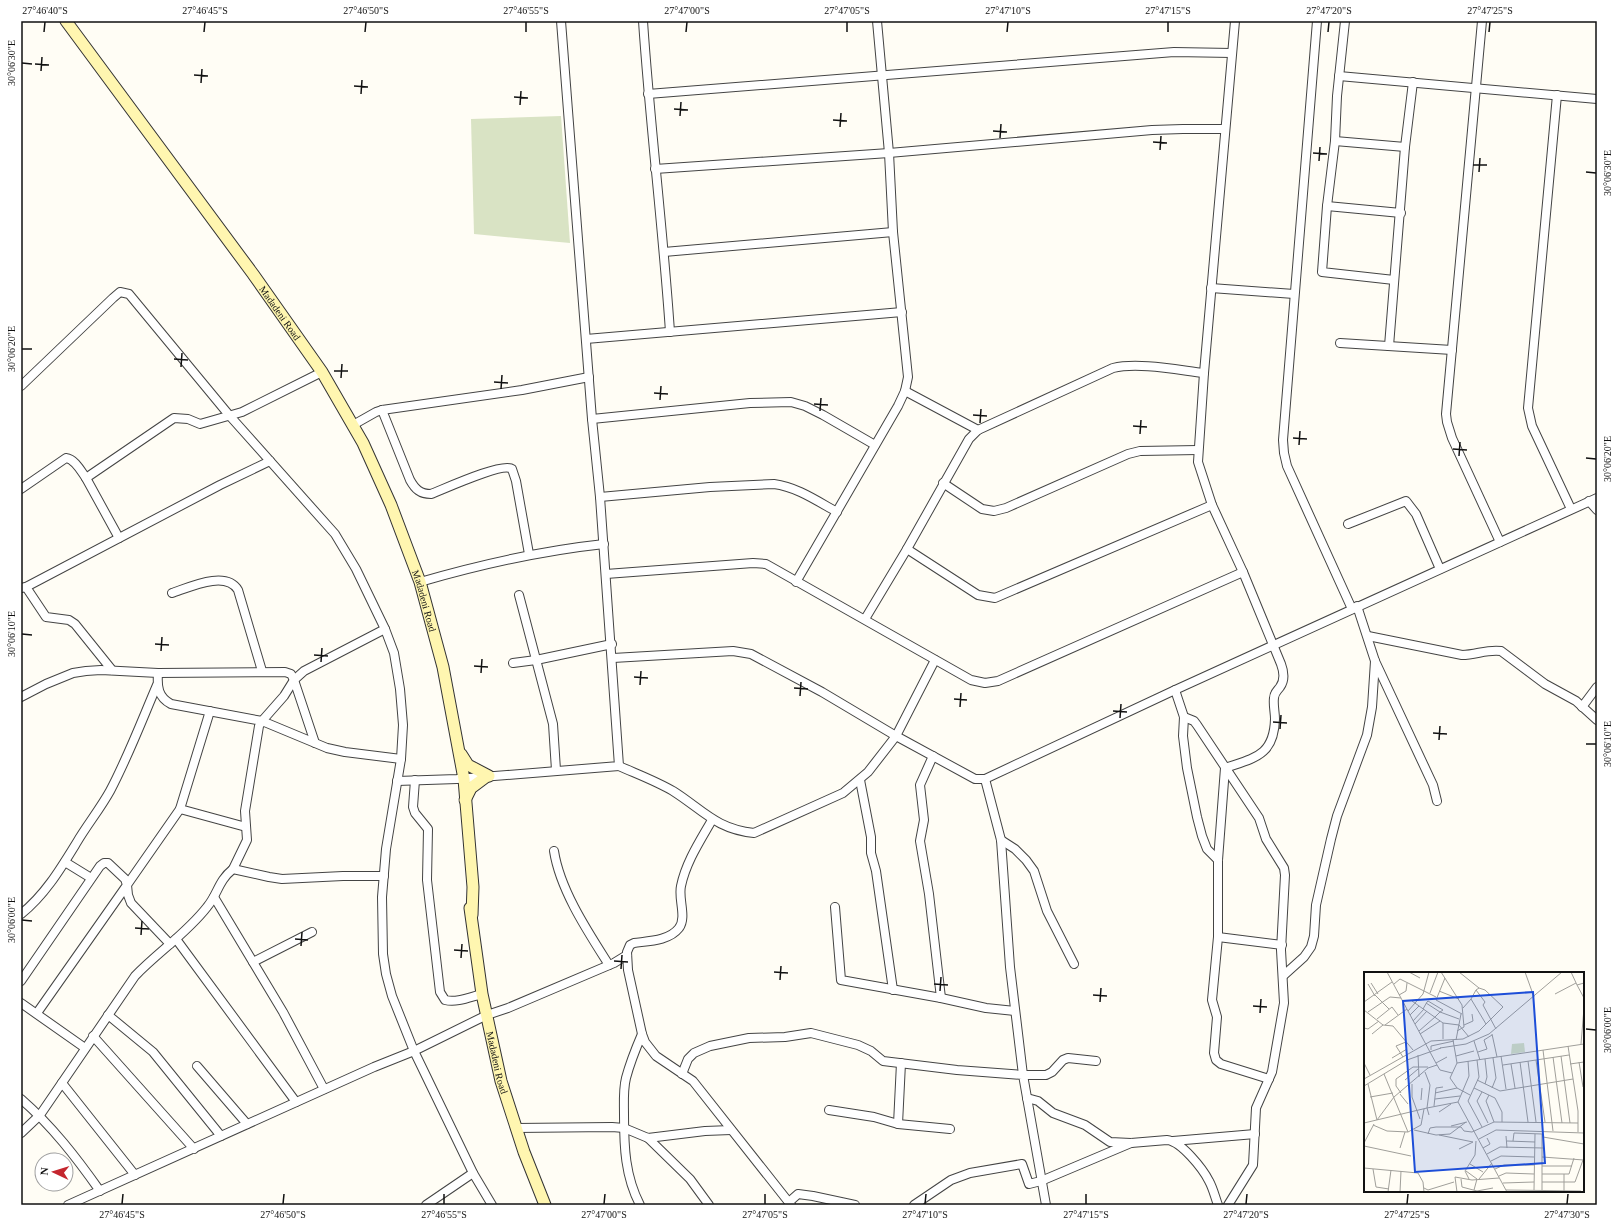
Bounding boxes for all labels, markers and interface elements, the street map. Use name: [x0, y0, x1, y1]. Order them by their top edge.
text: 27°46'40"S: [22, 5, 68, 16]
text: 27°46'45"S: [182, 5, 228, 16]
text: 27°46'50"S: [343, 5, 389, 16]
text: 27°46'55"S: [503, 5, 549, 16]
text: 27°47'00"S: [664, 5, 710, 16]
text: 27°47'05"S: [824, 5, 870, 16]
text: 27°47'10"S: [985, 5, 1031, 16]
text: 27°47'15"S: [1145, 5, 1191, 16]
text: 27°47'20"S: [1306, 5, 1352, 16]
text: 27°47'25"S: [1467, 5, 1513, 16]
text: 30°06'30"E: [6, 40, 17, 86]
text: 30°06'30"E: [1602, 150, 1613, 196]
street label: Madadeni Road: [257, 284, 303, 342]
text: 30°06'20"E: [6, 326, 17, 372]
text: 30°06'20"E: [1602, 436, 1613, 482]
street label: Madadeni Road: [410, 568, 438, 633]
text: 30°06'10"E: [6, 611, 17, 657]
text: 30°06'10"E: [1602, 721, 1613, 767]
text: 30°06'00"E: [6, 897, 17, 943]
inset map: [1364, 972, 1584, 1192]
text: 30°06'00"E: [1602, 1007, 1613, 1053]
street label: Madadeni Road: [484, 1030, 510, 1095]
north arrow: [34, 1152, 74, 1192]
text: N: [38, 1167, 50, 1176]
text: 27°46'45"S: [99, 1209, 145, 1220]
text: 27°46'50"S: [260, 1209, 306, 1220]
text: 27°46'55"S: [421, 1209, 467, 1220]
text: 27°47'00"S: [581, 1209, 627, 1220]
text: 27°47'05"S: [742, 1209, 788, 1220]
text: 27°47'10"S: [902, 1209, 948, 1220]
text: 27°47'15"S: [1063, 1209, 1109, 1220]
text: 27°47'20"S: [1223, 1209, 1269, 1220]
text: 27°47'25"S: [1384, 1209, 1430, 1220]
text: 27°47'30"S: [1544, 1209, 1590, 1220]

